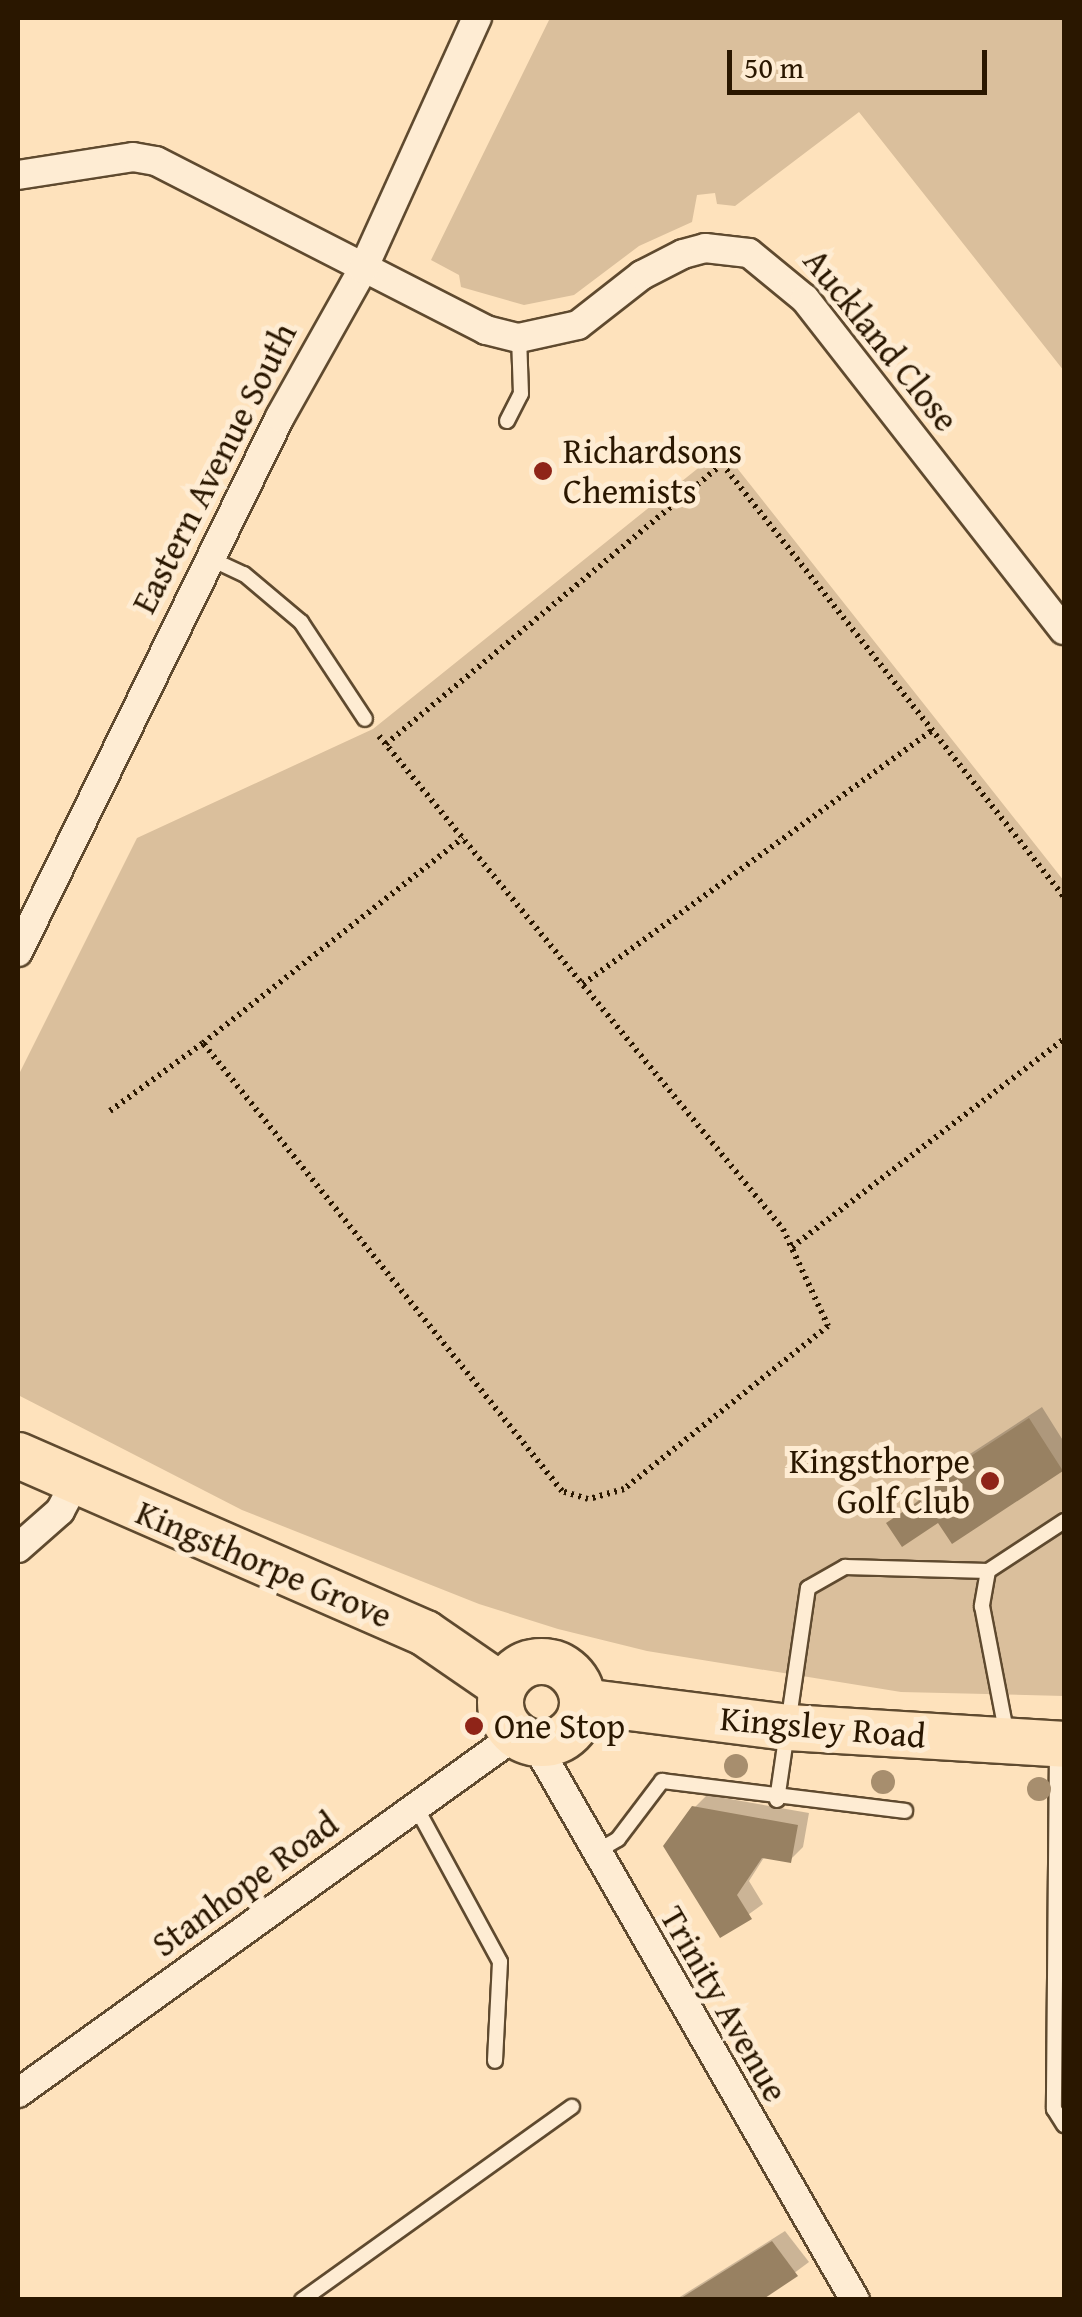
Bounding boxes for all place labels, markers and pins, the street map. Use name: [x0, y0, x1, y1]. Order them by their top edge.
place label: Richardsons Chemists: [563, 430, 742, 512]
marker: Richardsons Chemists: [532, 460, 554, 482]
place label: Kingsthorpe Golf Club: [789, 1440, 970, 1522]
marker: Kingsthorpe Golf Club: [979, 1470, 1001, 1492]
place label: One Stop: [494, 1705, 625, 1747]
marker: One Stop: [463, 1715, 485, 1737]

